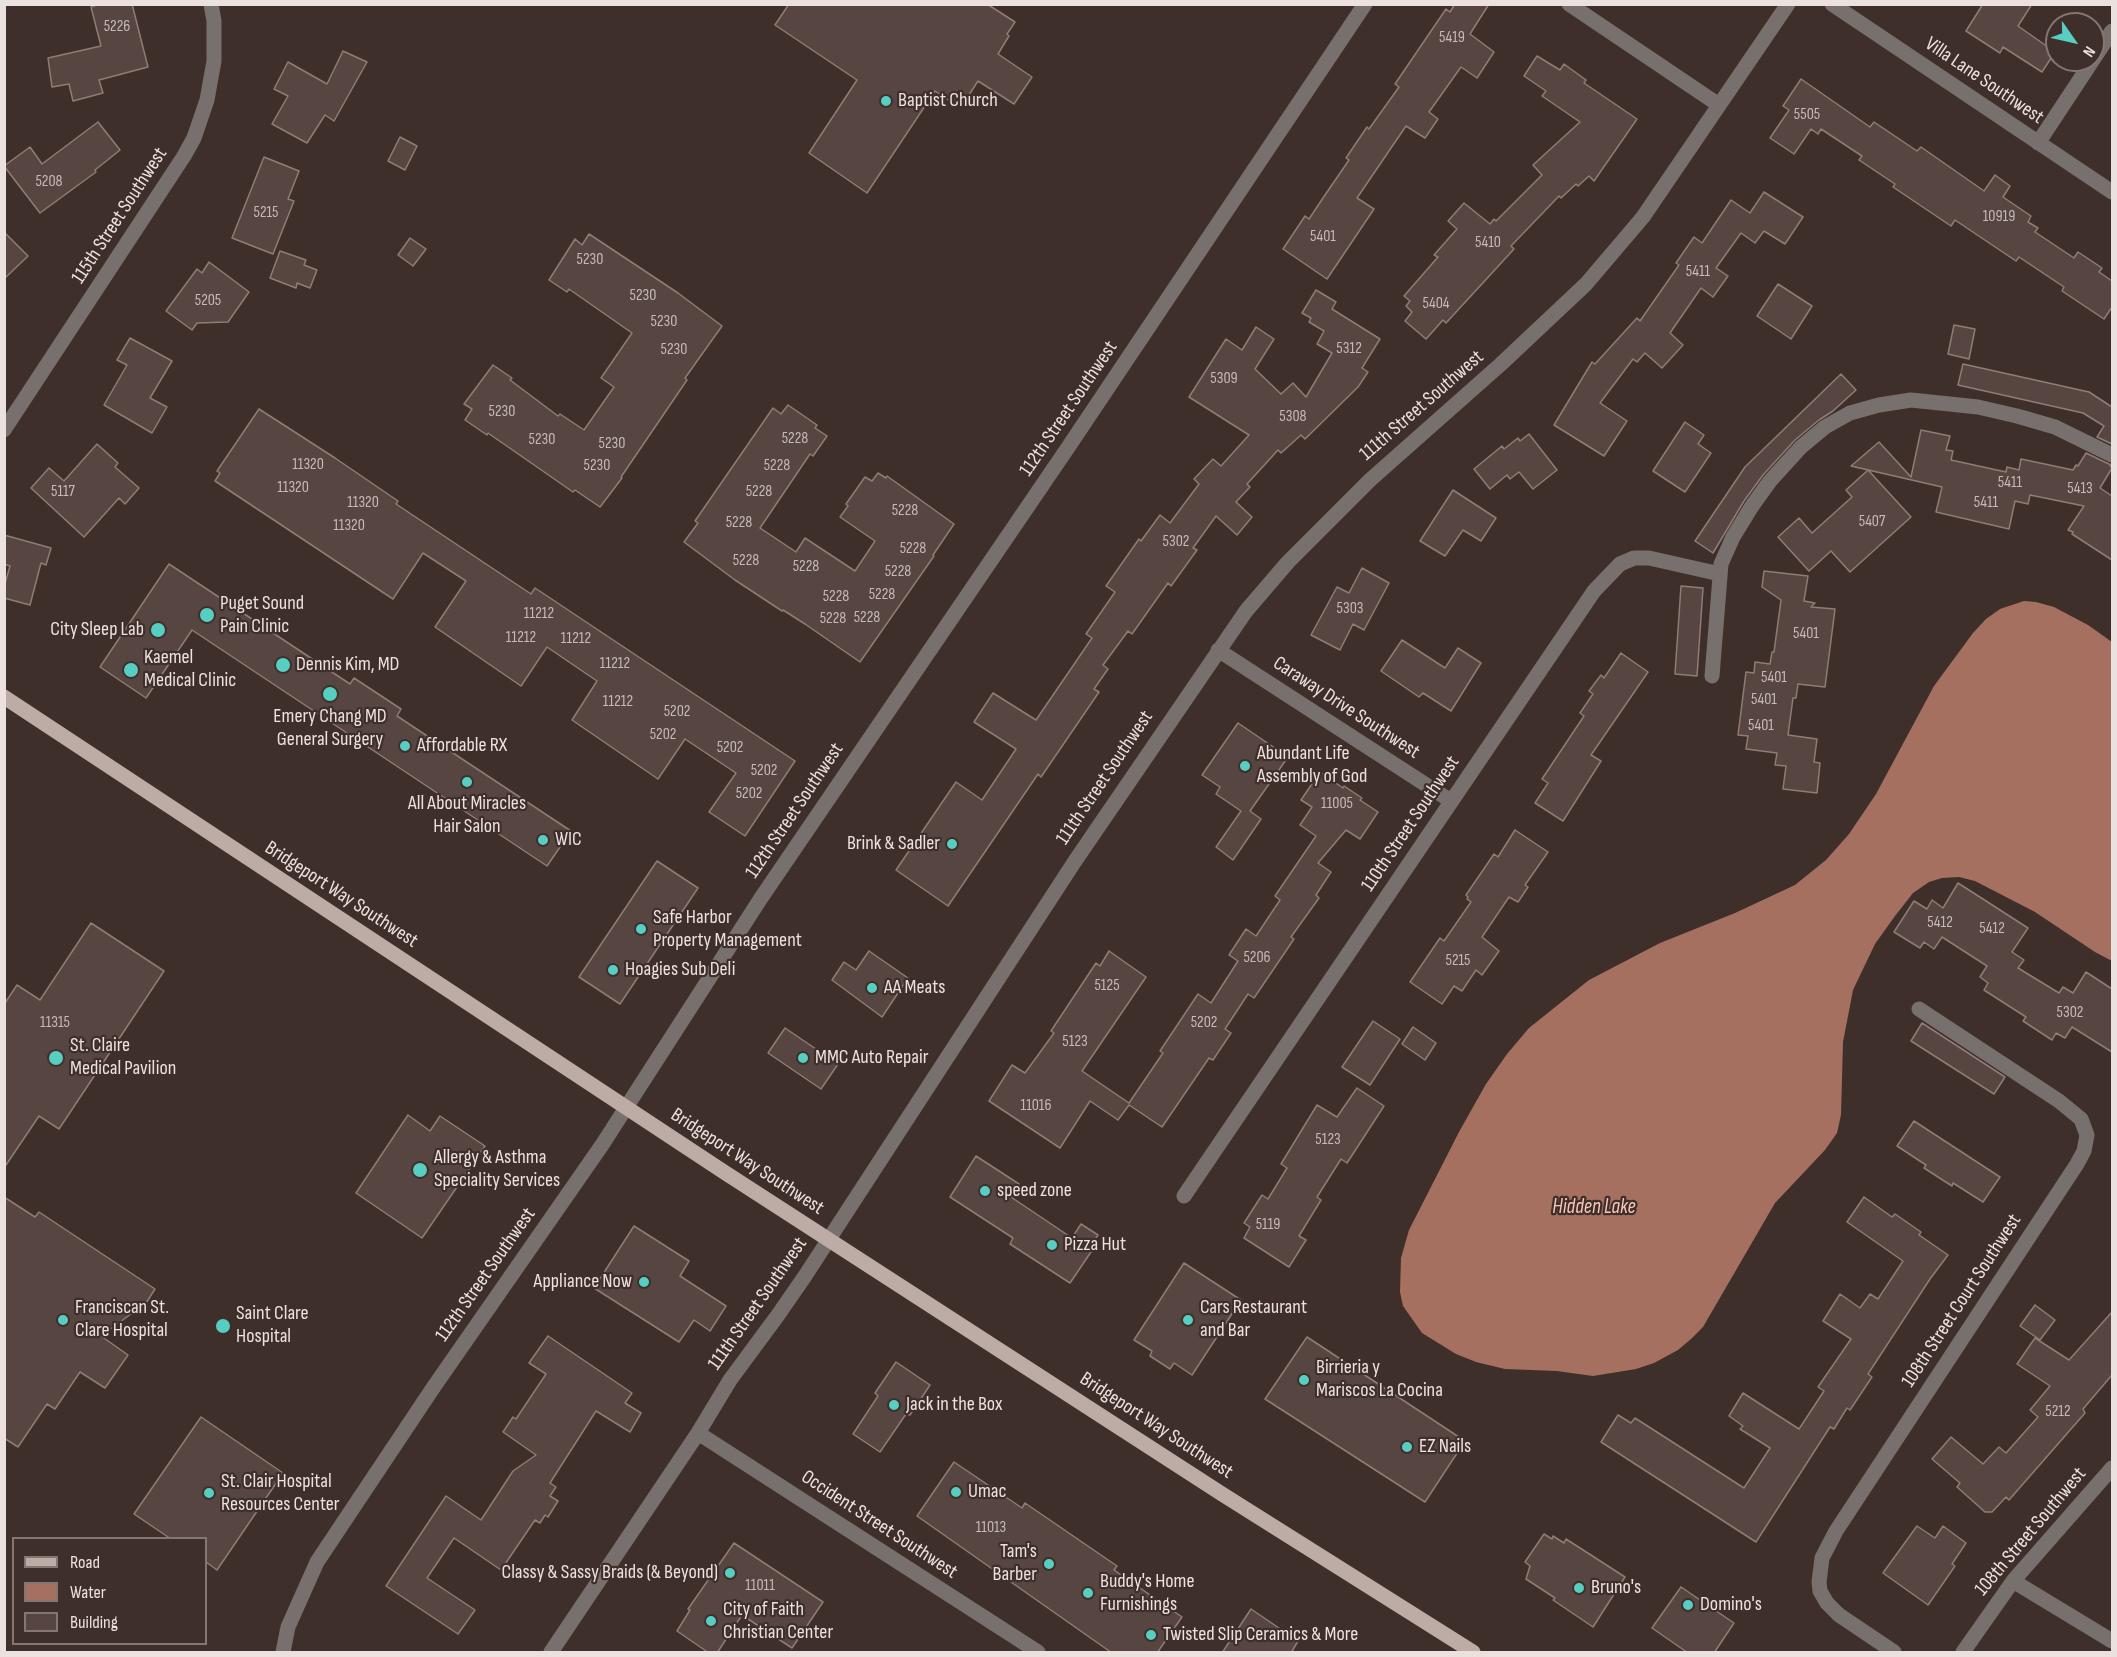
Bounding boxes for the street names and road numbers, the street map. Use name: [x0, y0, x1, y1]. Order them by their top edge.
street label: Villa Lane Southwest: [1920, 32, 2048, 130]
street label: 115th Street Southwest: [67, 143, 173, 289]
street label: 112th Street Southwest: [1015, 337, 1123, 481]
street label: 111th Street Southwest: [1355, 346, 1489, 466]
street label: Caraway Drive Southwest: [1268, 652, 1424, 764]
street label: 111th Street Southwest: [1051, 706, 1159, 850]
street label: 112th Street Southwest: [741, 739, 849, 883]
street label: 110th Street Southwest: [1357, 752, 1465, 896]
street label: Bridgeport Way Southwest: [260, 837, 422, 953]
street label: Bridgeport Way Southwest: [666, 1104, 828, 1220]
street label: 112th Street Southwest: [431, 1203, 541, 1347]
street label: 108th Street Court Southwest: [1897, 1210, 2027, 1392]
street label: 111th Street Southwest: [703, 1233, 813, 1375]
street label: Bridgeport Way Southwest: [1075, 1368, 1237, 1484]
street label: 108th Street Southwest: [1970, 1463, 2092, 1601]
street label: Occident Street Southwest: [796, 1465, 962, 1585]

